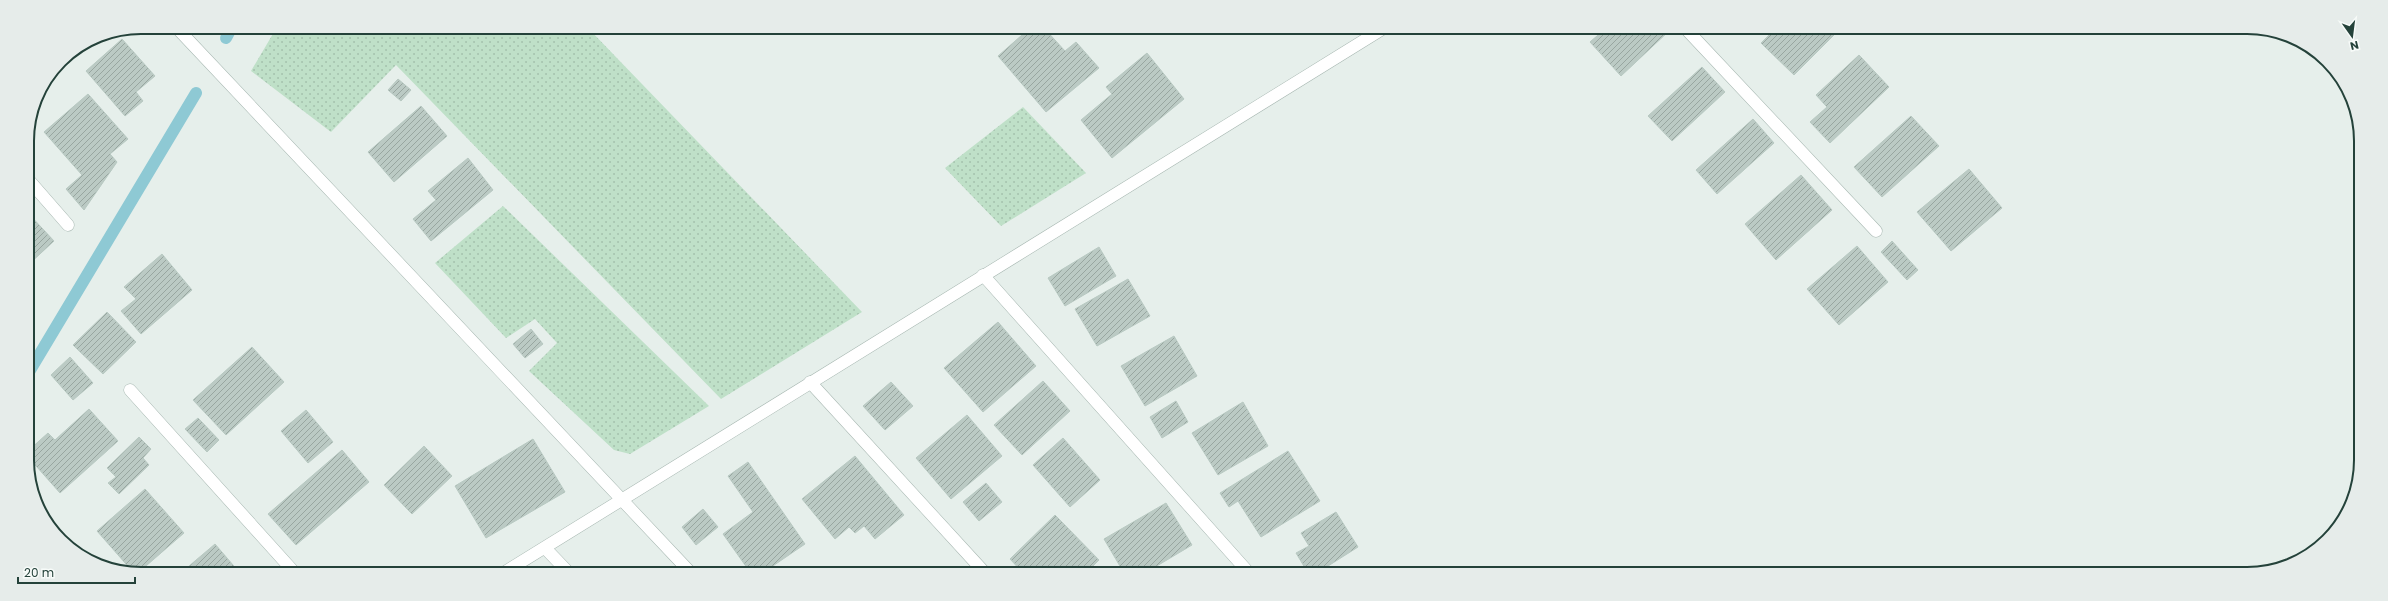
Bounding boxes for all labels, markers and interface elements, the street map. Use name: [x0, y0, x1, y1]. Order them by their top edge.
north arrow: [2332, 16, 2372, 56]
text: N: [2348, 37, 2360, 54]
scale bar: [18, 559, 135, 585]
text: 20 m: [24, 564, 54, 581]

